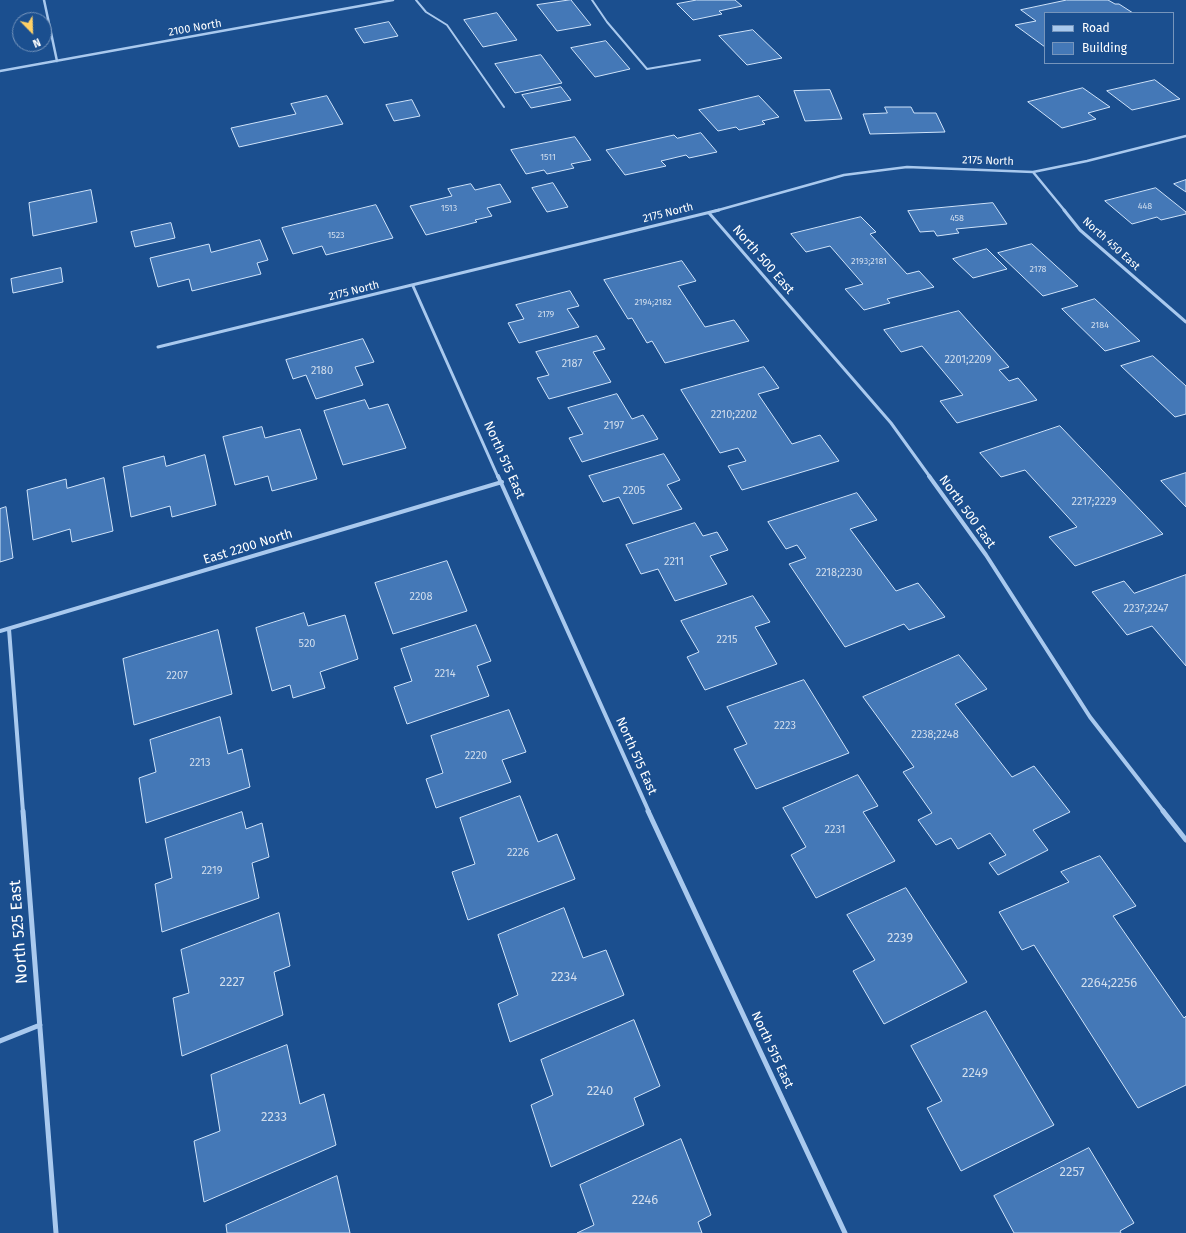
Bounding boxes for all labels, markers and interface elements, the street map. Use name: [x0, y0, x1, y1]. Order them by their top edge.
north arrow: [12, 12, 52, 52]
legend: [1044, 12, 1174, 64]
street label: 2100 North: [167, 17, 223, 39]
text: Road: [1082, 21, 1110, 35]
text: N: [31, 35, 42, 50]
text: Building: [1082, 41, 1127, 55]
house number: 1511: [540, 152, 556, 162]
street label: 2175 North: [962, 154, 1014, 168]
street label: 2175 North: [641, 200, 695, 226]
house number: 448: [1138, 201, 1152, 211]
house number: 1513: [441, 203, 457, 213]
house number: 458: [950, 213, 964, 223]
street label: North 450 East: [1080, 215, 1142, 273]
street label: North 500 East: [729, 222, 797, 298]
house number: 1523: [327, 230, 345, 240]
house number: 2193;2181: [851, 256, 887, 266]
house number: 2178: [1030, 264, 1046, 274]
street label: 2175 North: [327, 278, 381, 304]
house number: 2194;2182: [634, 297, 672, 307]
house number: 2179: [538, 309, 554, 319]
house number: 2184: [1091, 320, 1109, 330]
house number: 2201;2209: [945, 353, 991, 367]
house number: 2187: [562, 357, 582, 371]
house number: 2180: [311, 364, 333, 378]
house number: 2210;2202: [711, 408, 757, 422]
street label: North 515 East: [480, 419, 528, 501]
house number: 2197: [604, 419, 624, 433]
street label: North 500 East: [935, 473, 999, 551]
house number: 2205: [623, 484, 645, 498]
house number: 2217;2229: [1072, 495, 1116, 509]
street label: East 2200 North: [201, 526, 295, 568]
house number: 2211: [664, 555, 684, 569]
house number: 2218;2230: [816, 566, 862, 580]
house number: 2208: [409, 590, 433, 604]
house number: 2237;2247: [1124, 602, 1168, 616]
house number: 2215: [717, 633, 737, 647]
house number: 520: [299, 637, 315, 651]
house number: 2214: [434, 667, 456, 681]
house number: 2207: [166, 669, 188, 683]
street label: North 515 East: [612, 715, 660, 797]
house number: 2223: [774, 719, 796, 733]
house number: 2238;2248: [911, 728, 959, 742]
house number: 2220: [465, 749, 487, 763]
house number: 2213: [190, 756, 210, 770]
house number: 2231: [825, 823, 845, 837]
house number: 2226: [507, 846, 529, 860]
house number: 2219: [201, 864, 223, 878]
street label: North 525 East: [6, 879, 32, 985]
house number: 2239: [887, 930, 913, 946]
house number: 2234: [551, 969, 577, 985]
house number: 2227: [220, 974, 244, 990]
house number: 2264;2256: [1081, 975, 1137, 991]
street label: North 515 East: [747, 1009, 797, 1091]
house number: 2249: [962, 1065, 988, 1081]
house number: 2240: [587, 1083, 613, 1099]
house number: 2233: [261, 1109, 287, 1125]
house number: 2257: [1060, 1164, 1084, 1180]
house number: 2246: [632, 1192, 658, 1208]

